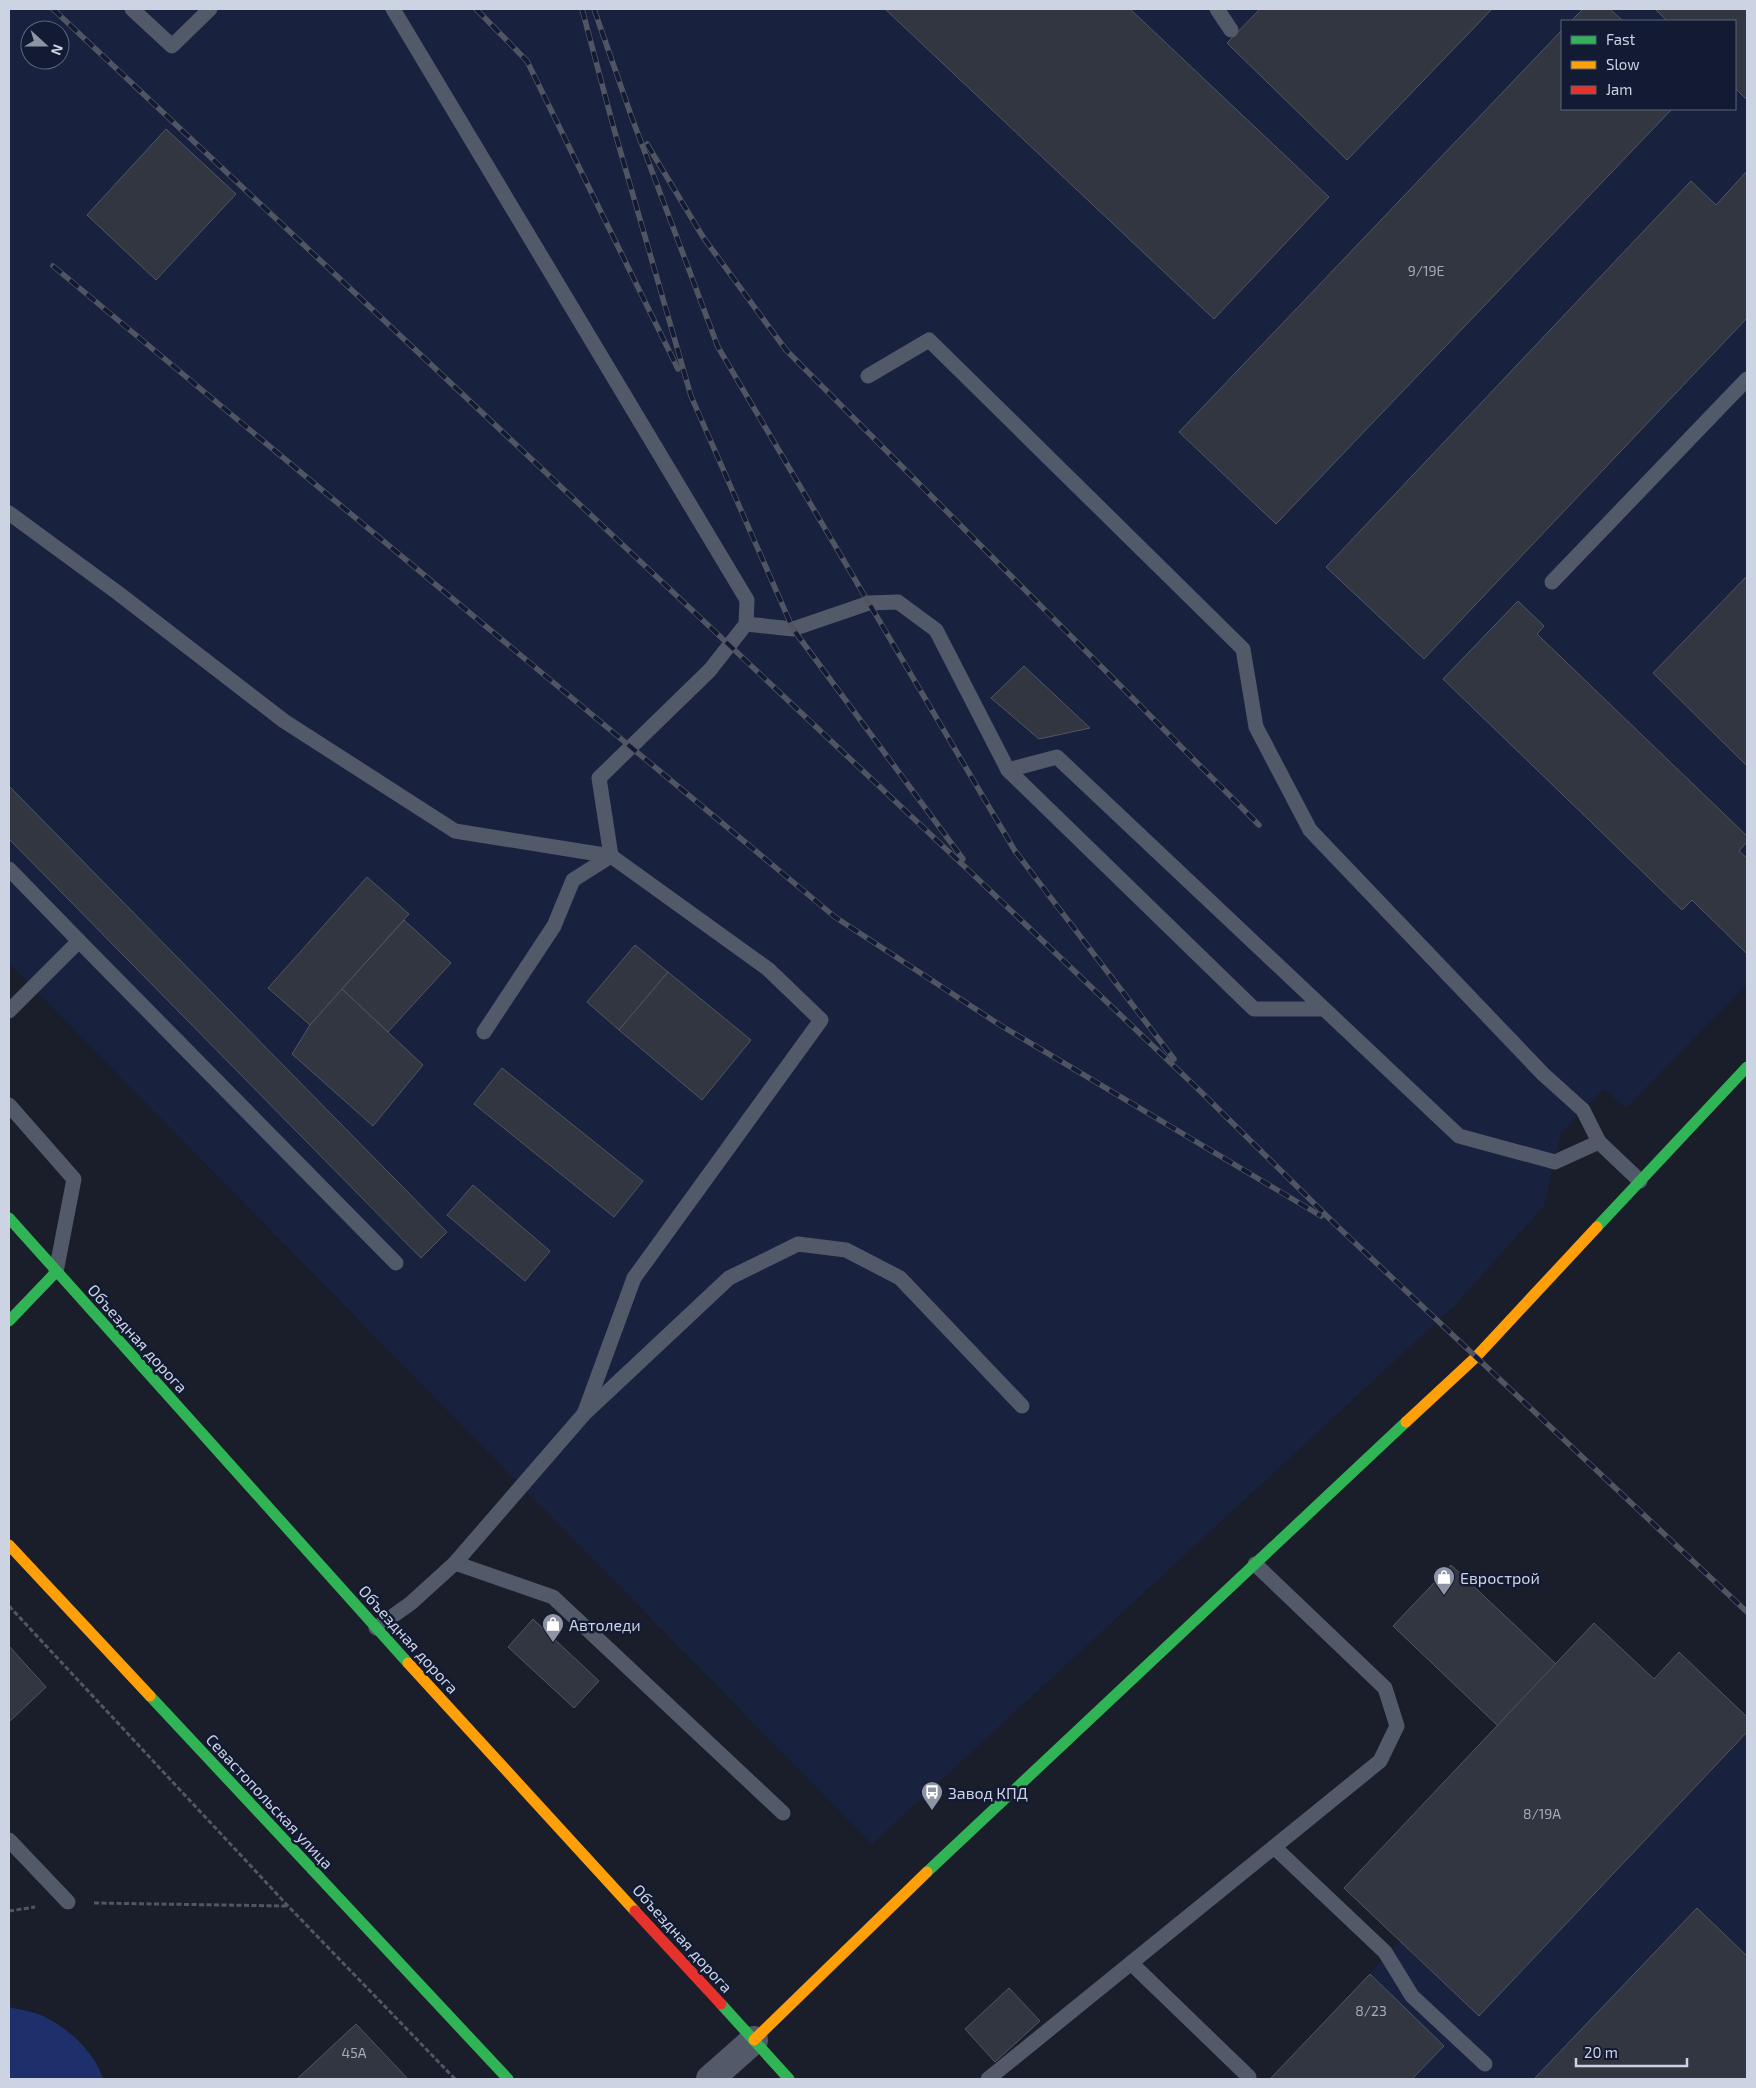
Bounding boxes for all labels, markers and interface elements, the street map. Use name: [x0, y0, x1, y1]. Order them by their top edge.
north arrow: [20, 20, 70, 70]
legend: [1561, 20, 1736, 110]
text: Fast: [1606, 30, 1636, 48]
text: N: [48, 42, 67, 58]
text: Slow: [1606, 55, 1640, 73]
text: Jam: [1606, 80, 1632, 98]
house number: 9/19Е: [1408, 262, 1444, 279]
street label: Объездная дорога: [84, 1280, 192, 1396]
shop icon: Еврострой: [1432, 1565, 1456, 1596]
place label: Еврострой: [1460, 1568, 1540, 1587]
street label: Объездная дорога: [355, 1581, 463, 1697]
shop icon: Автоледи: [541, 1612, 565, 1643]
place label: Автоледи: [569, 1615, 641, 1634]
street label: Севастопольская улица: [202, 1730, 338, 1873]
bus stop icon: Завод КПД: [920, 1780, 944, 1811]
place label: Завод КПД: [948, 1783, 1028, 1802]
house number: 8/19А: [1523, 1805, 1561, 1822]
street label: Объездная дорога: [629, 1880, 737, 1996]
house number: 8/23: [1355, 2002, 1387, 2019]
scale bar: [1576, 2036, 1687, 2068]
text: 20 m: [1584, 2043, 1618, 2061]
house number: 45А: [342, 2044, 367, 2061]

